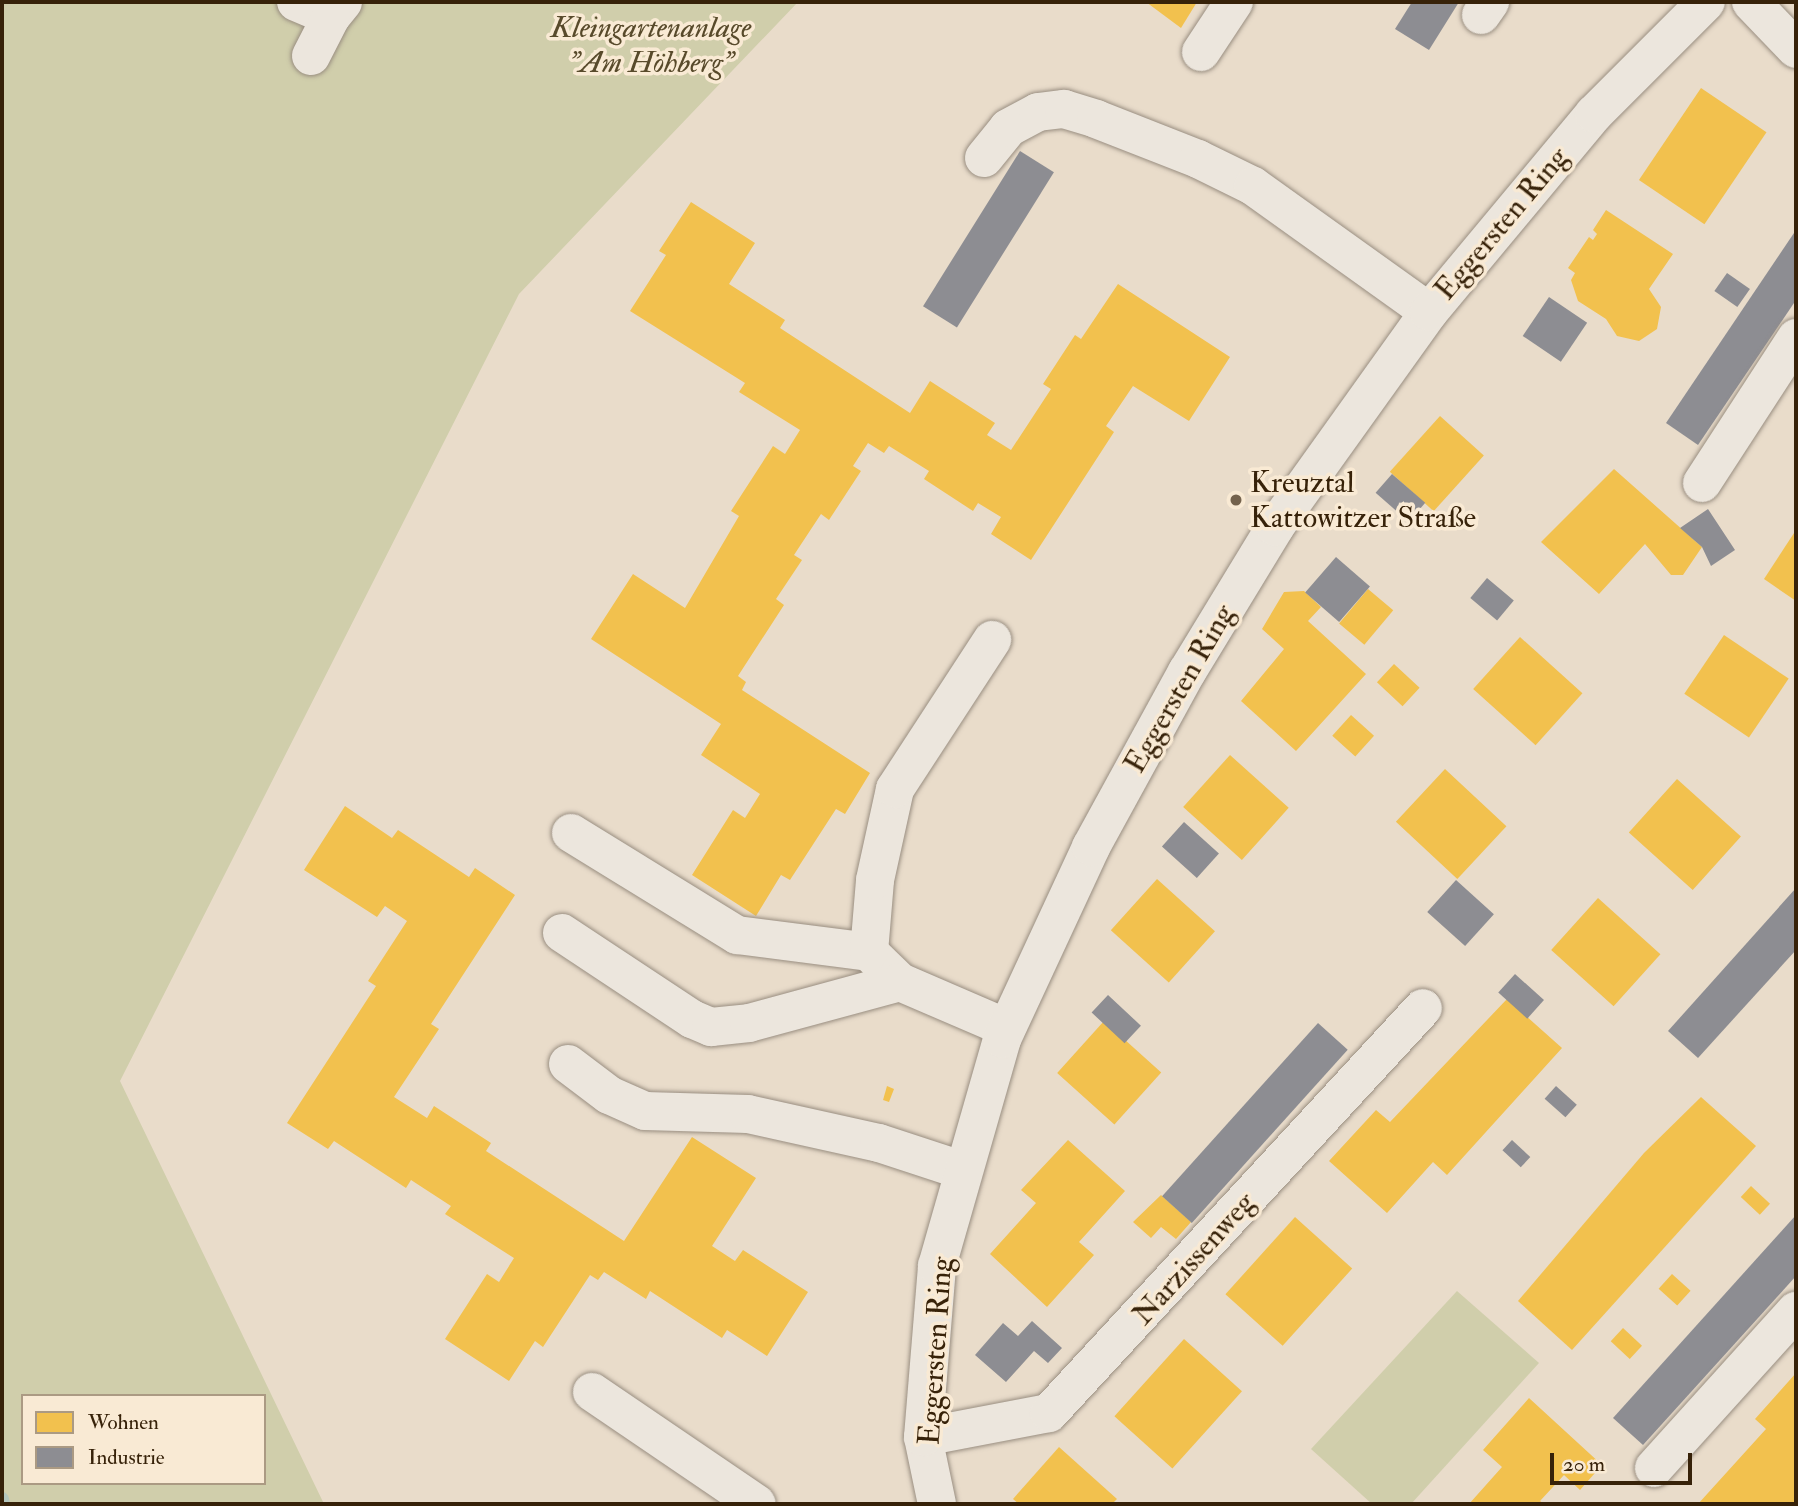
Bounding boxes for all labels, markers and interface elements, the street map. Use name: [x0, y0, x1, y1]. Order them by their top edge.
park label: Kleingartenanlage "Am Höhberg": [551, 10, 751, 80]
street label: Eggersten Ring: [1428, 140, 1576, 308]
place label: Kreuztal Kattowitzer Straße: [1250, 465, 1476, 536]
marker: Kreuztal Kattowitzer Straße: [1228, 492, 1244, 508]
street label: Eggersten Ring: [1117, 598, 1243, 780]
street label: Narzissenweg: [1125, 1185, 1263, 1333]
street label: Eggersten Ring: [911, 1256, 961, 1446]
legend: [21, 1394, 266, 1485]
text: Wohnen: [88, 1409, 159, 1436]
scale bar: [1553, 1440, 1695, 1484]
text: Industrie: [88, 1444, 165, 1471]
text: 20 m: [1563, 1451, 1605, 1478]

